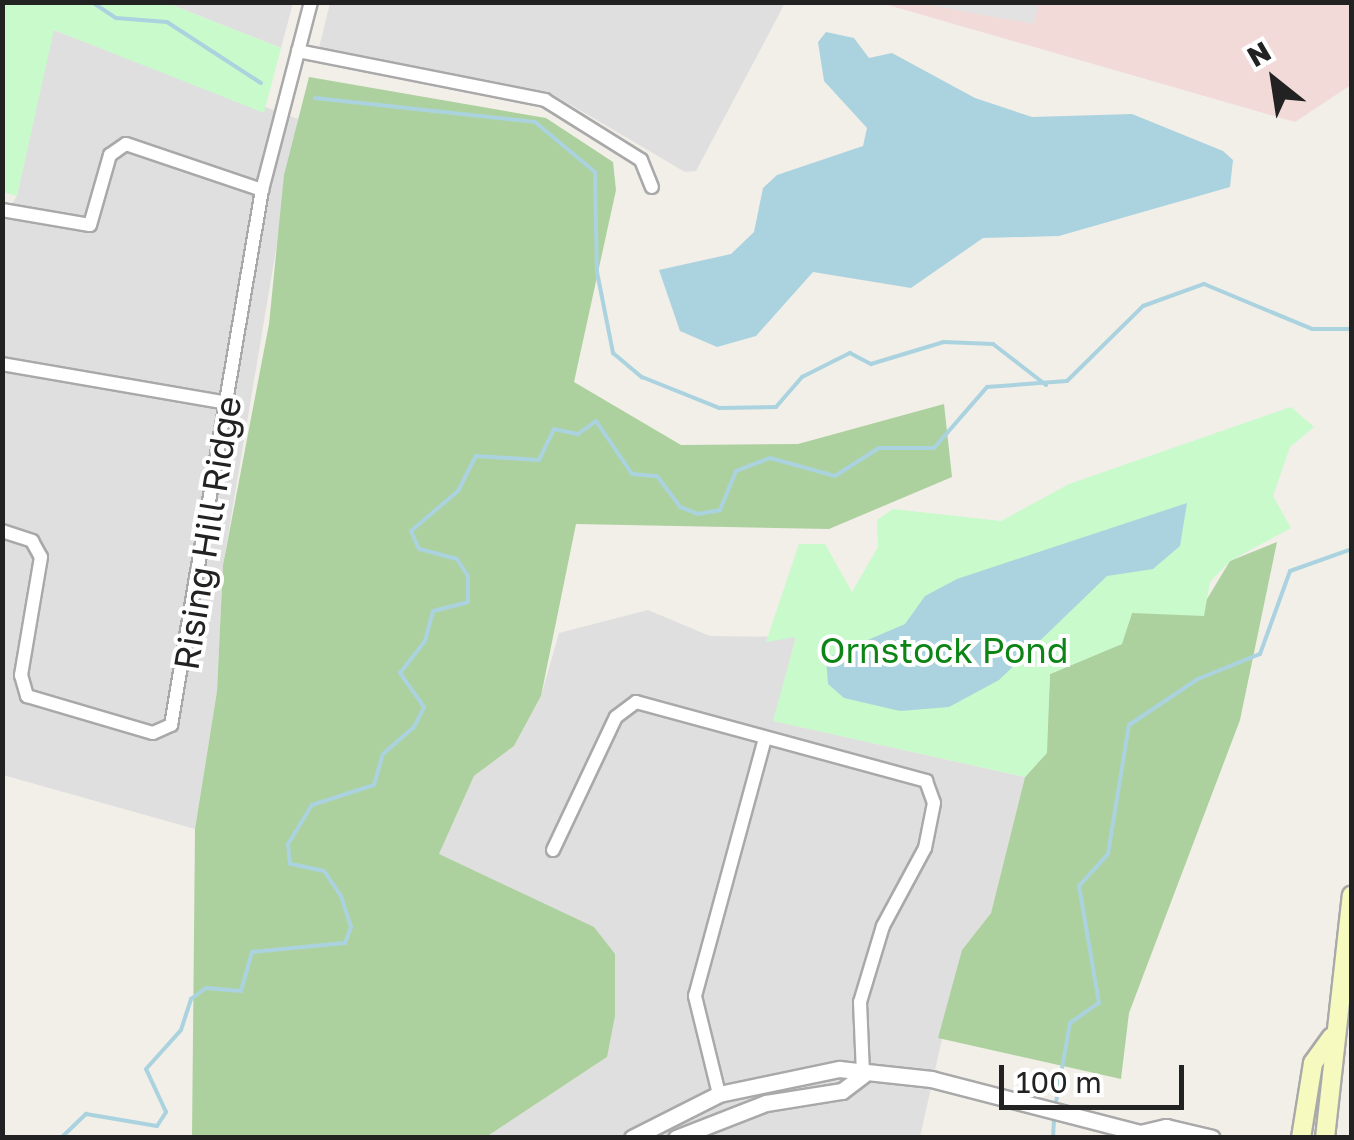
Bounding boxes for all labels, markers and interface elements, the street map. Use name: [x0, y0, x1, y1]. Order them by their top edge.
north arrow: [1224, 30, 1324, 130]
text: N: [1241, 34, 1276, 73]
street label: Rising Hill Ridge: [165, 393, 249, 673]
park label: Ornstock Pond: [820, 629, 1068, 671]
scale bar: [1004, 1045, 1189, 1107]
text: 100 m: [1016, 1064, 1102, 1100]

